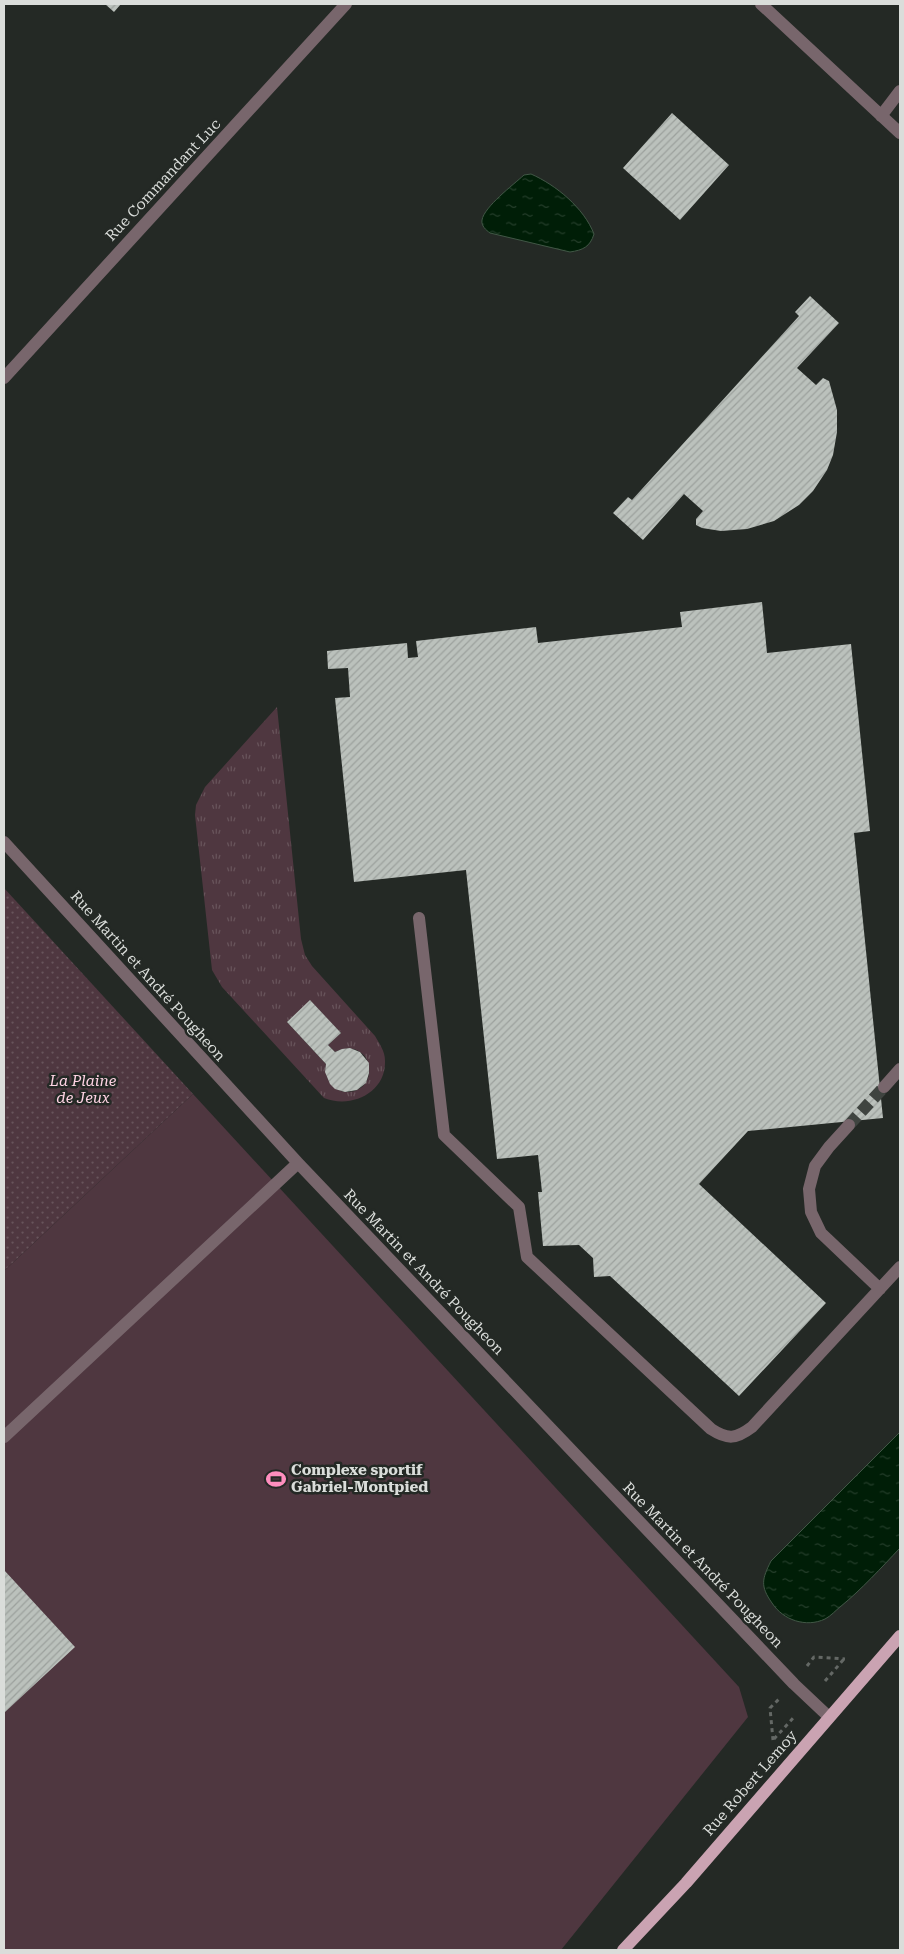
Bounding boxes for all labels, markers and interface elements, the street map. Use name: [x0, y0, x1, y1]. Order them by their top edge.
street label: Rue Commandant Luc: [102, 115, 224, 245]
street label: Rue Martin et André Pougheon: [67, 887, 229, 1065]
park label: La Plaine de Jeux: [49, 1072, 117, 1107]
street label: Rue Martin et André Pougheon: [340, 1186, 508, 1359]
place label: Complexe sportif Gabriel-Montpied: [291, 1461, 428, 1496]
sports icon: Complexe sportif Gabriel-Montpied: [265, 1468, 287, 1490]
street label: Rue Martin et André Pougheon: [619, 1479, 787, 1652]
street label: Rue Robert Lemoy: [699, 1727, 801, 1839]

